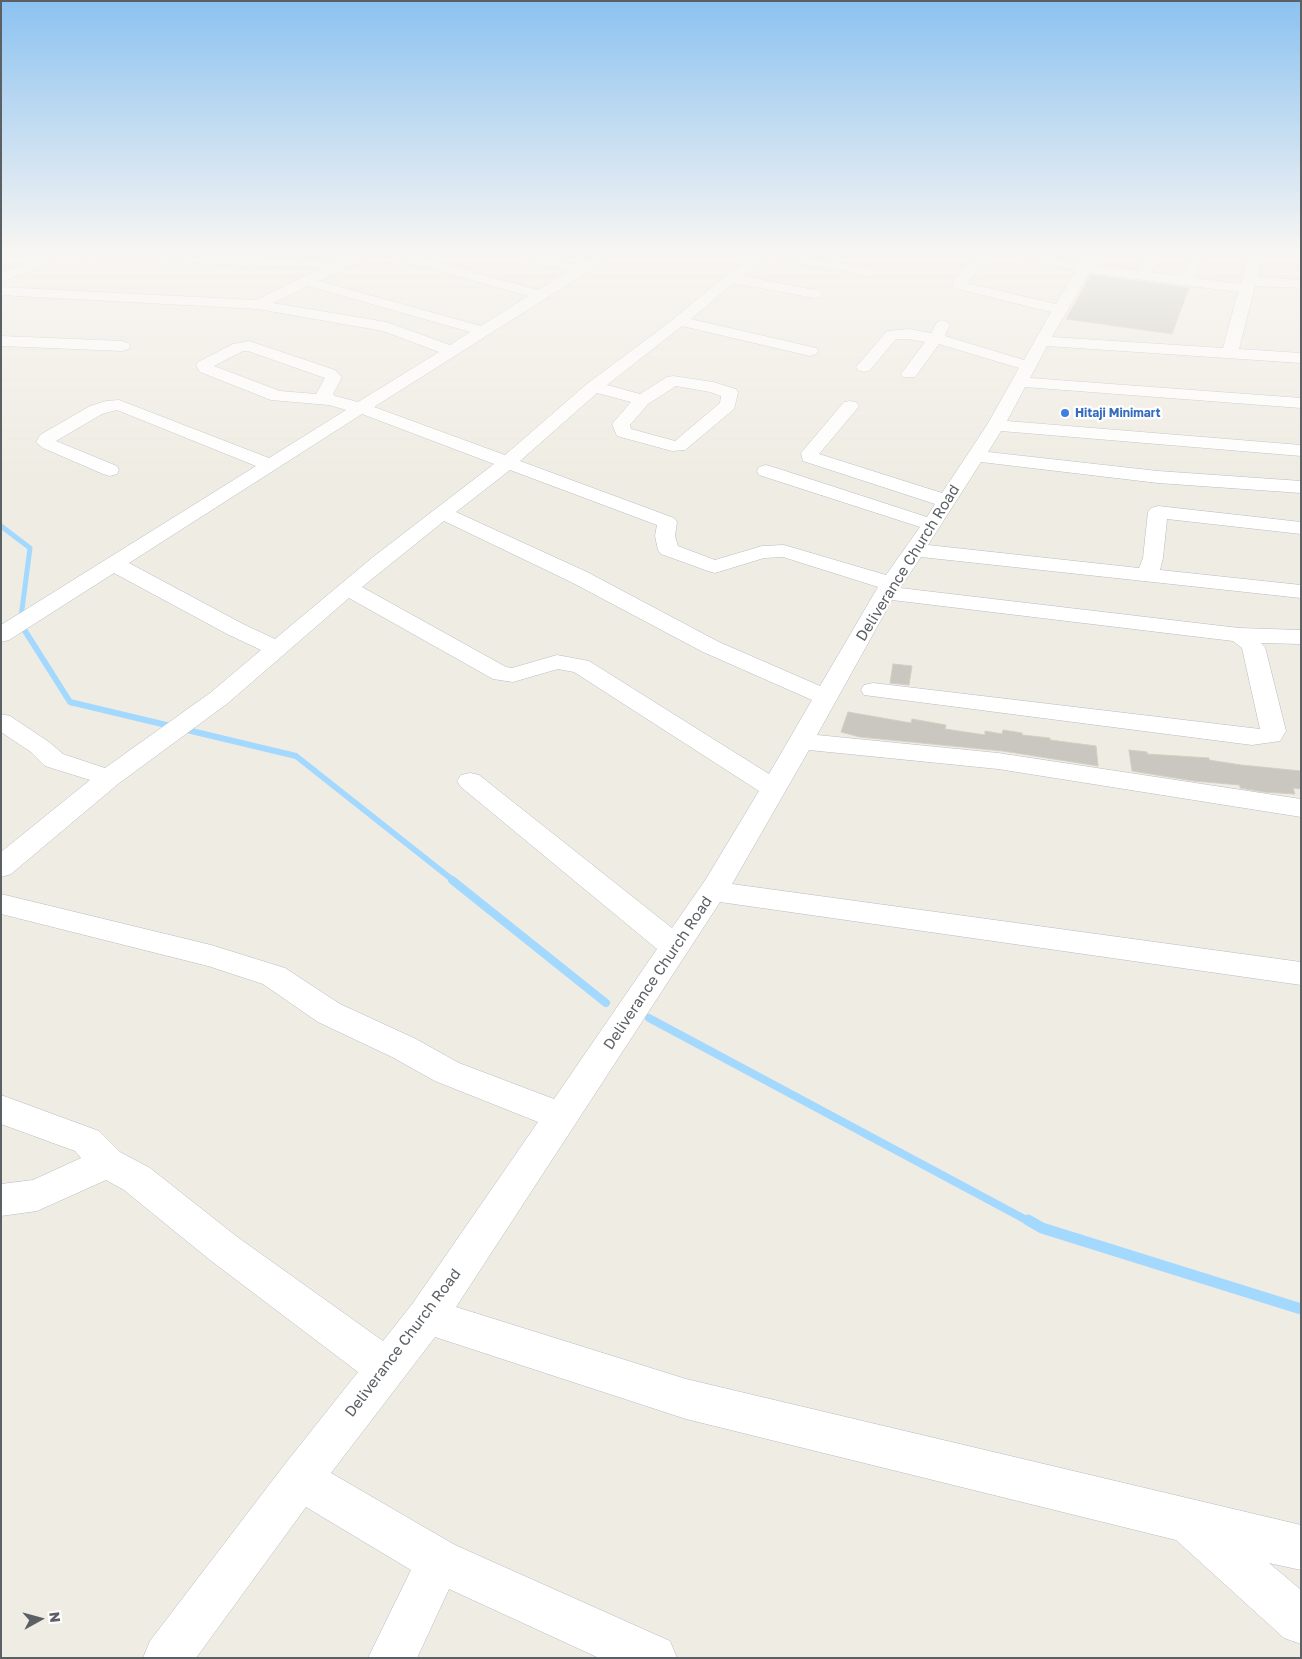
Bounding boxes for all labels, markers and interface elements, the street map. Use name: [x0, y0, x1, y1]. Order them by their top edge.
place label: Hitaji Minimart: [1075, 406, 1160, 420]
marker: Hitaji Minimart: [1059, 407, 1071, 419]
street label: Deliverance Church Road: [852, 482, 964, 644]
street label: Deliverance Church Road: [600, 893, 716, 1053]
street label: Deliverance Church Road: [341, 1265, 465, 1421]
north arrow: [15, 1594, 65, 1644]
text: N: [46, 1611, 64, 1623]

